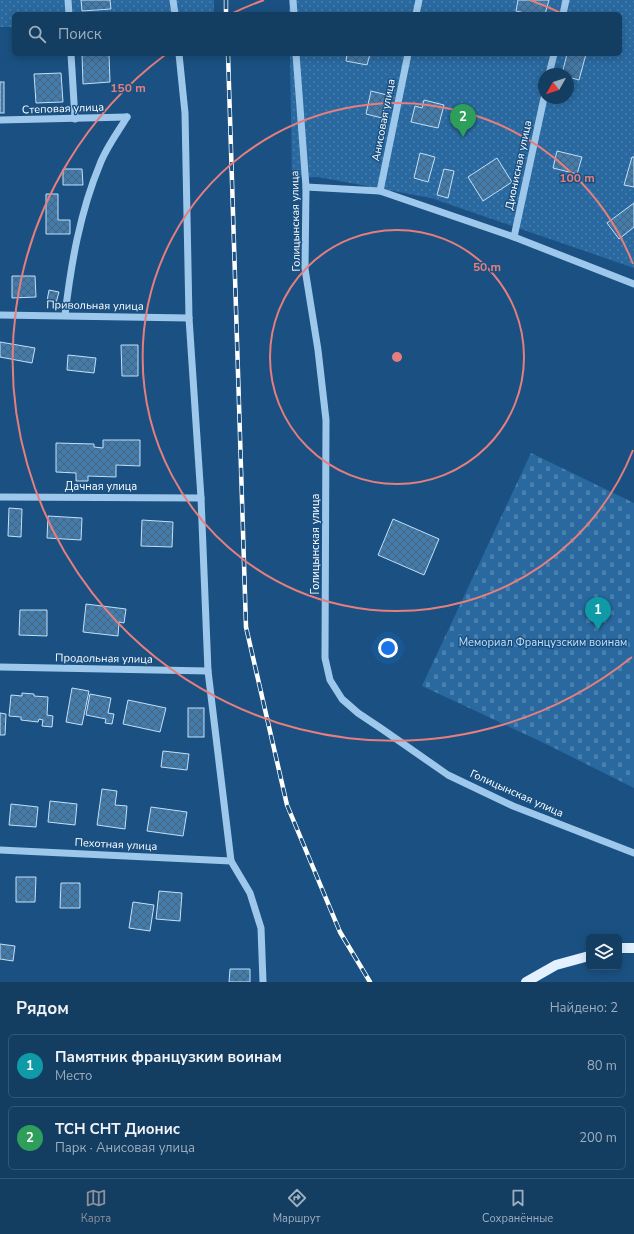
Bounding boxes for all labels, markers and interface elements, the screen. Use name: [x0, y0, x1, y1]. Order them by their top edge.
search box: [12, 12, 622, 56]
icon: search: [26, 23, 48, 45]
text: Поиск: [58, 24, 102, 44]
north arrow: [538, 68, 574, 104]
street label: Анисовая улица: [368, 78, 399, 163]
text: 150 m: [110, 80, 146, 96]
street label: Степовая улица: [22, 100, 104, 117]
pin: 2: [450, 104, 476, 137]
street label: Дионисная улица: [502, 119, 535, 211]
street label: Голицынская улица: [287, 170, 304, 272]
text: 100 m: [559, 170, 595, 186]
text: 50 m: [473, 259, 501, 275]
street label: Привольная улица: [46, 297, 144, 314]
centre of rings: [390, 350, 404, 364]
street label: Дачная улица: [65, 479, 137, 494]
street label: Голицынская улица: [308, 493, 323, 594]
pin: 1: [585, 597, 611, 630]
park label: Мемориал Французским воинам: [459, 635, 627, 650]
your location: [378, 638, 398, 658]
street label: Продольная улица: [55, 650, 153, 667]
street label: Голицынская улица: [468, 766, 566, 821]
street label: Пехотная улица: [74, 835, 158, 854]
map controls: [586, 934, 622, 970]
button: layers: [586, 934, 622, 970]
text: Рядом: [16, 997, 69, 1020]
text: Найдено: 2: [550, 999, 618, 1017]
text: Памятник французким воинам: [55, 1047, 282, 1067]
text: 1: [26, 1057, 34, 1075]
text: 80 m: [587, 1057, 617, 1075]
text: Место: [55, 1067, 92, 1085]
text: ТСН СНТ Дионис: [55, 1119, 180, 1139]
text: 2: [26, 1129, 34, 1147]
text: 200 m: [579, 1129, 617, 1147]
text: Парк · Анисовая улица: [55, 1139, 195, 1157]
tab: Карта: [81, 1187, 111, 1226]
tab: Маршрут: [273, 1187, 321, 1226]
tab: Сохранённые: [482, 1187, 553, 1226]

